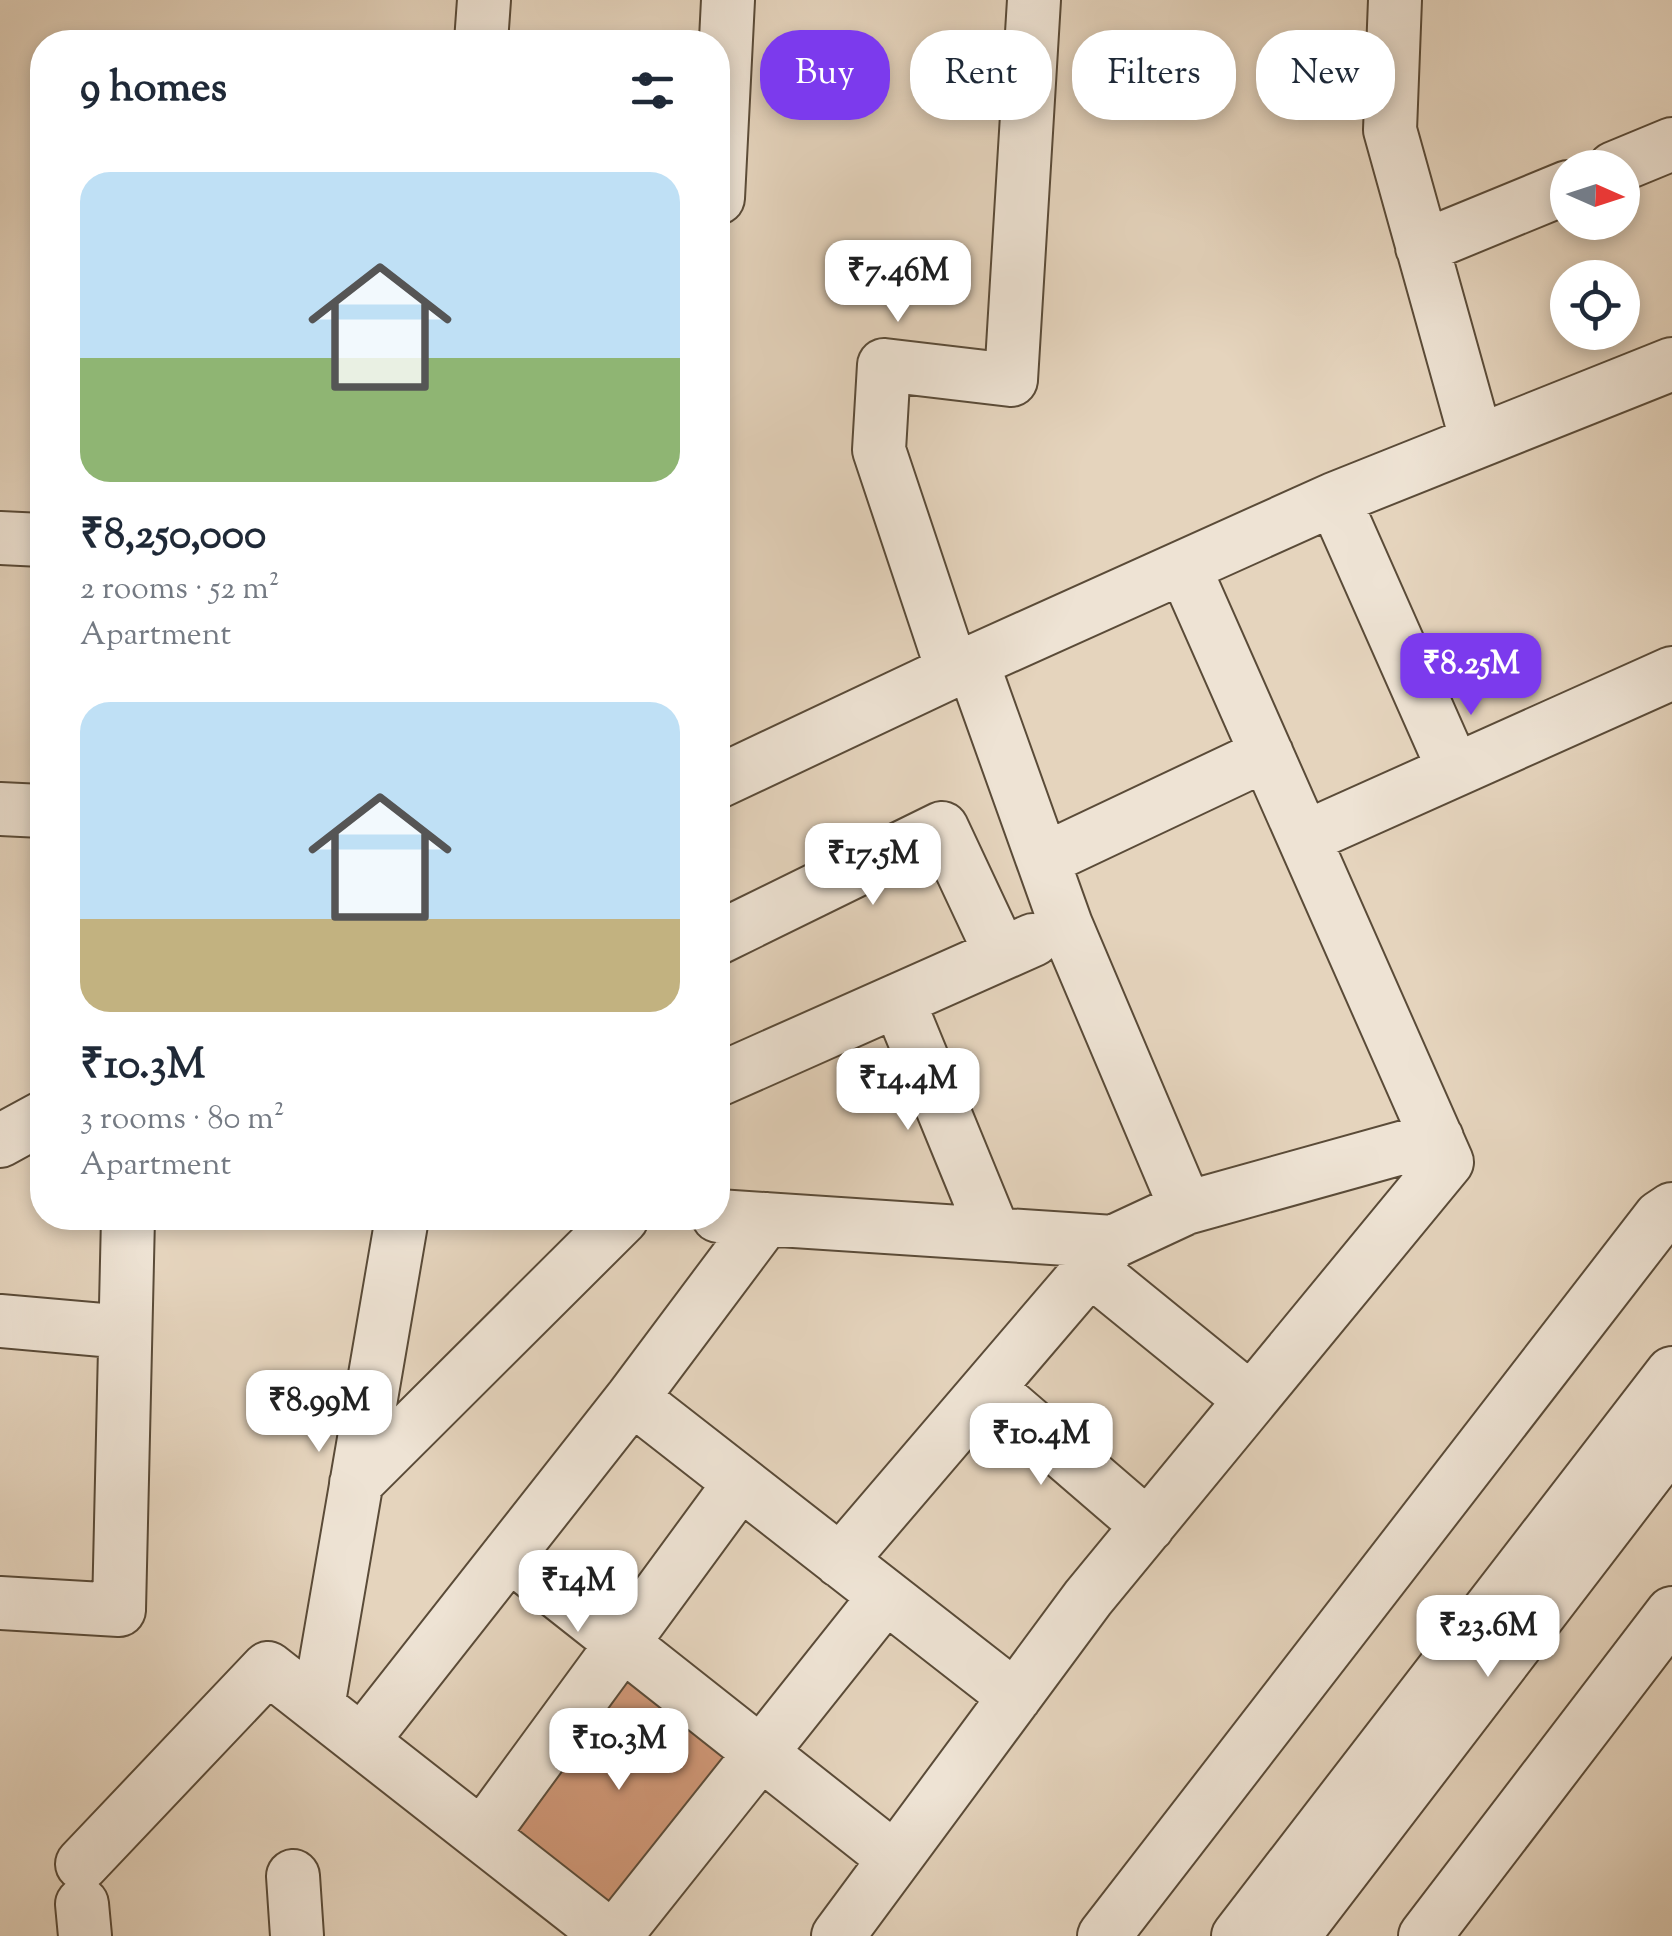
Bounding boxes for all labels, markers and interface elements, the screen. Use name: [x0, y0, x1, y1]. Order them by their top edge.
chip: Buy: [760, 30, 890, 120]
chip: Rent: [910, 30, 1052, 120]
chip: Filters: [1072, 30, 1236, 120]
chip: New: [1256, 30, 1395, 120]
text: 9 homes: [80, 60, 227, 120]
icon: filters: [625, 63, 680, 118]
north arrow: [1550, 150, 1640, 240]
map controls: [1550, 150, 1640, 350]
icon: home: [290, 237, 470, 417]
pin: ₹7.46M: [817, 240, 979, 325]
text: ₹7.46M: [847, 249, 949, 295]
button: locate: [1550, 260, 1640, 350]
text: ₹8,250,000: [80, 507, 266, 567]
text: 2 rooms · 52 m²: [80, 567, 280, 613]
text: Apartment: [80, 613, 231, 659]
pin: ₹8.25M: [1390, 633, 1552, 718]
text: ₹8.25M: [1422, 642, 1520, 688]
icon: home: [290, 767, 470, 947]
pin: ₹17.5M: [792, 823, 954, 908]
text: ₹17.5M: [827, 832, 919, 878]
text: ₹10.3M: [80, 1037, 205, 1097]
pin: ₹14.4M: [827, 1048, 989, 1133]
text: ₹14.4M: [859, 1057, 957, 1103]
text: 3 rooms · 80 m²: [80, 1097, 284, 1143]
text: Apartment: [80, 1143, 231, 1189]
pin: ₹8.99M: [238, 1370, 400, 1455]
text: ₹8.99M: [268, 1379, 370, 1425]
pin: ₹10.4M: [960, 1403, 1122, 1488]
text: ₹10.4M: [992, 1412, 1090, 1458]
pin: ₹14M: [519, 1550, 637, 1635]
text: ₹14M: [541, 1559, 615, 1605]
pin: ₹23.6M: [1407, 1595, 1569, 1680]
text: ₹23.6M: [1439, 1604, 1537, 1650]
pin: ₹10.3M: [538, 1708, 700, 1793]
text: ₹10.3M: [571, 1717, 667, 1763]

